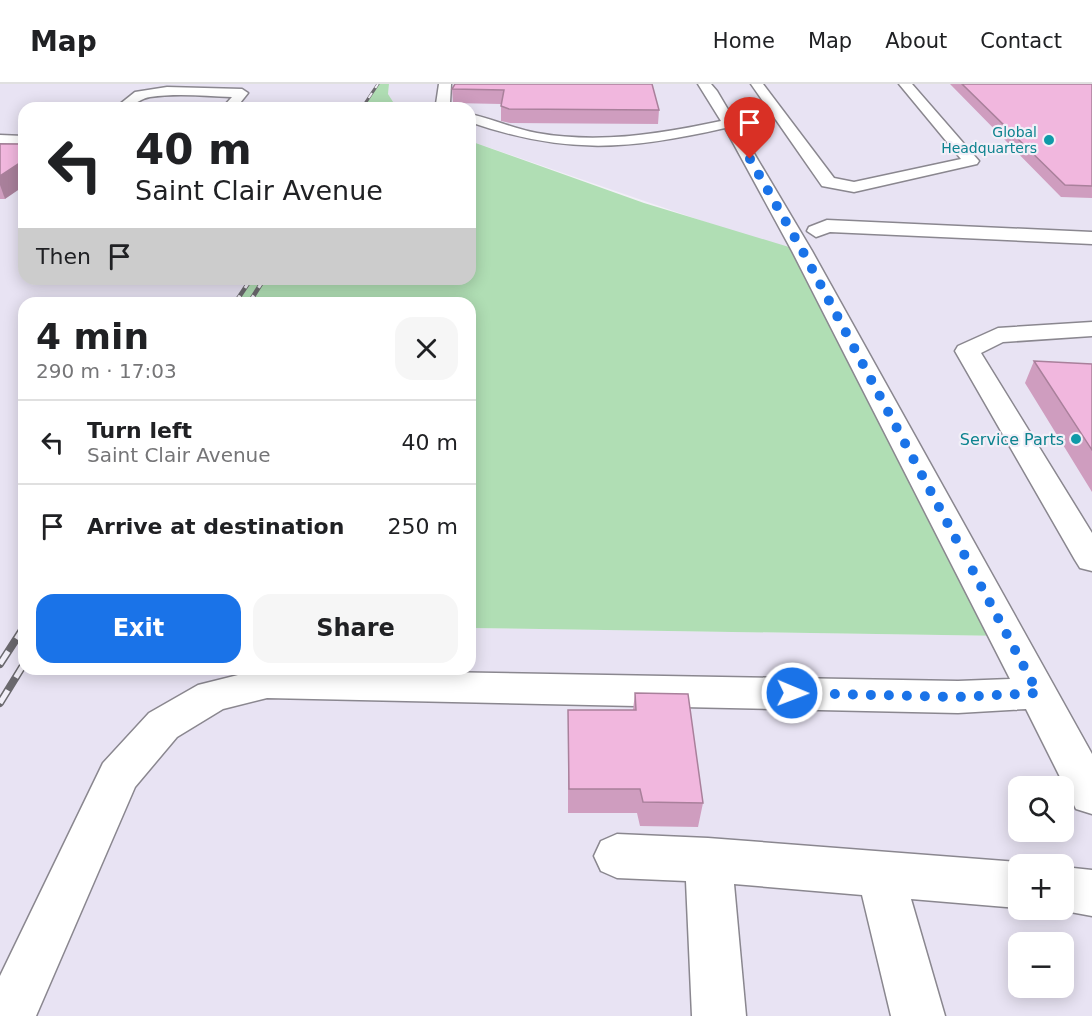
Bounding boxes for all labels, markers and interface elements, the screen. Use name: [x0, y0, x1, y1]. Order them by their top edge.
text: Map: [30, 25, 97, 58]
text: Home: [713, 29, 775, 53]
text: Map: [808, 29, 852, 53]
text: About: [885, 29, 947, 53]
text: Contact: [980, 29, 1062, 53]
pin: [724, 97, 775, 159]
icon: arrive: [733, 106, 766, 139]
place label: Global Headquarters: [941, 124, 1037, 156]
text: 40 m: [135, 125, 252, 174]
icon: left: [36, 126, 114, 204]
marker: Global Headquarters: [1042, 133, 1056, 147]
text: Saint Clair Avenue: [135, 175, 383, 206]
icon: arrive: [103, 240, 136, 273]
text: Then: [36, 244, 91, 269]
text: 4 min: [36, 316, 149, 357]
button: close: [395, 317, 458, 380]
text: 290 m · 17:03: [36, 359, 177, 383]
text: Turn left: [87, 418, 192, 443]
icon: left: [36, 426, 69, 459]
text: 40 m: [402, 430, 458, 455]
place label: Service Parts: [960, 430, 1064, 449]
marker: Service Parts: [1069, 432, 1083, 446]
text: Saint Clair Avenue: [87, 443, 271, 467]
icon: arrive: [36, 510, 69, 543]
text: Arrive at destination: [87, 514, 344, 539]
text: 250 m: [388, 514, 458, 539]
button: Exit: [36, 594, 241, 663]
button: Share: [253, 594, 458, 663]
position arrow: [760, 661, 824, 725]
map controls: [1008, 776, 1074, 998]
button: search: [1008, 776, 1074, 842]
button: +: [1008, 854, 1074, 920]
button: −: [1008, 932, 1074, 998]

